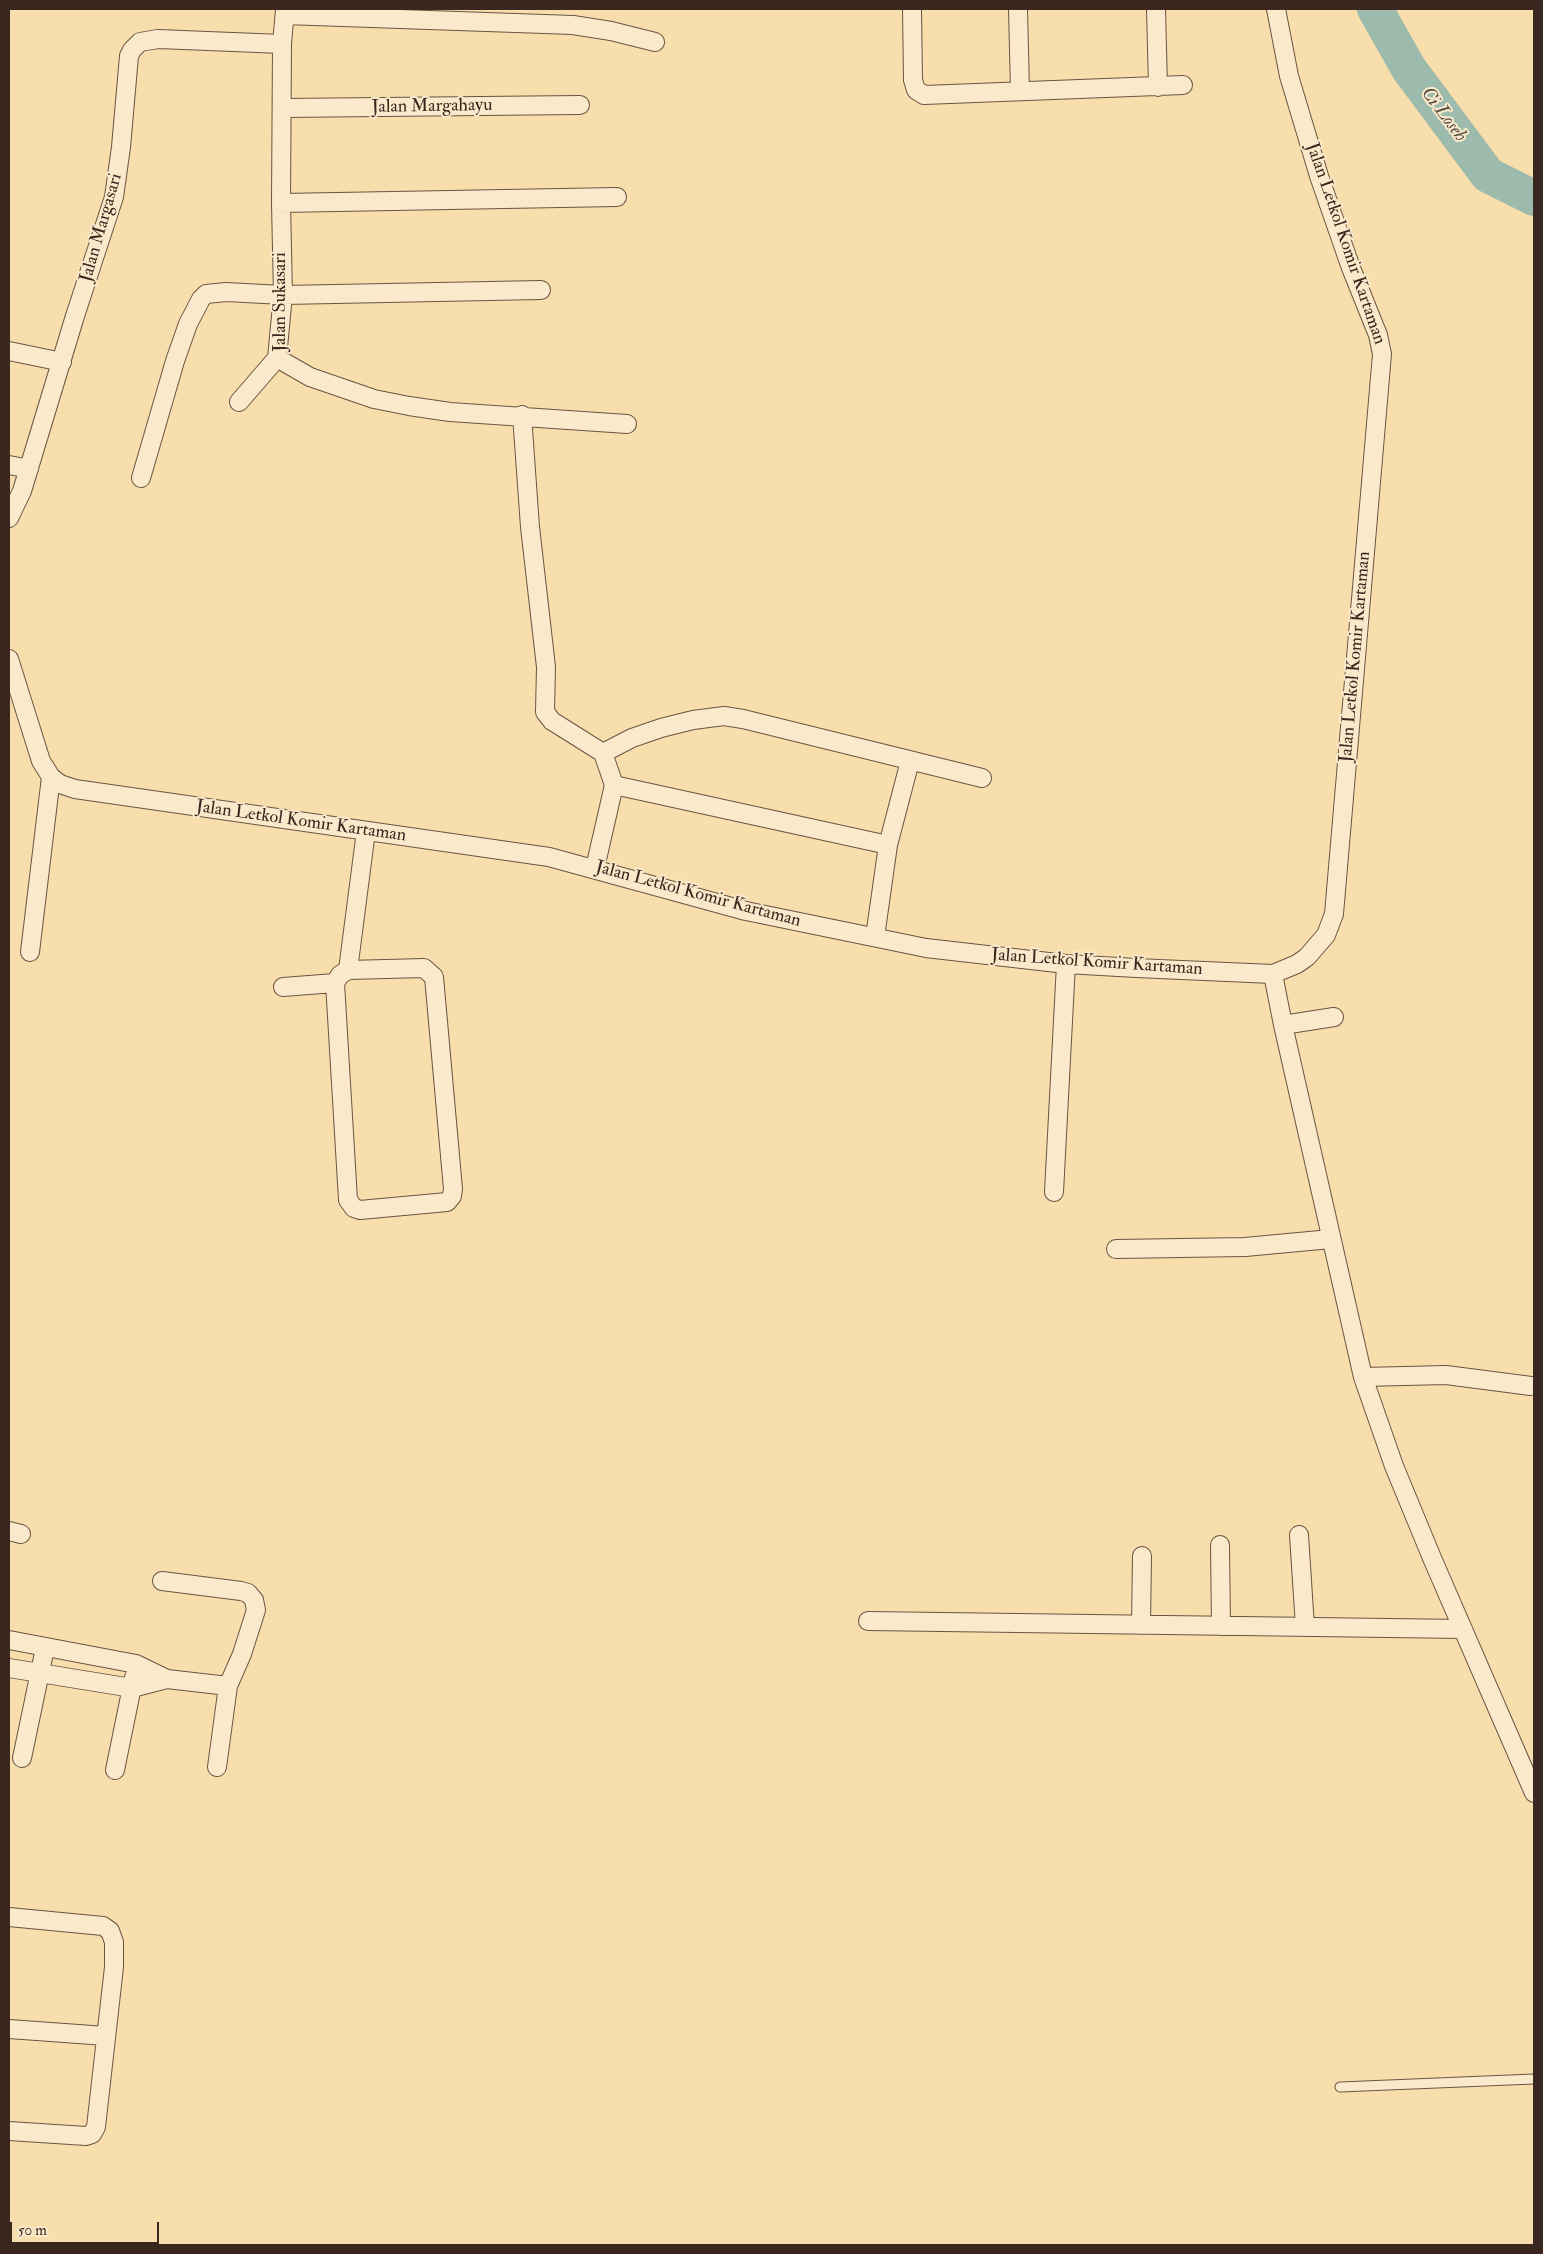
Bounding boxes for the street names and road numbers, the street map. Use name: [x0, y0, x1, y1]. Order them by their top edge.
street label: Jalan Margahayu: [371, 95, 493, 119]
street label: Jalan Letkol Komir Kartaman: [1300, 140, 1390, 348]
street label: Jalan Margasari: [76, 171, 128, 285]
street label: Jalan Sukasari: [270, 252, 292, 352]
street label: Jalan Letkol Komir Kartaman: [1336, 551, 1376, 763]
street label: Jalan Letkol Komir Kartaman: [195, 797, 407, 847]
street label: Jalan Letkol Komir Kartaman: [593, 857, 803, 933]
street label: Jalan Letkol Komir Kartaman: [991, 945, 1203, 981]

